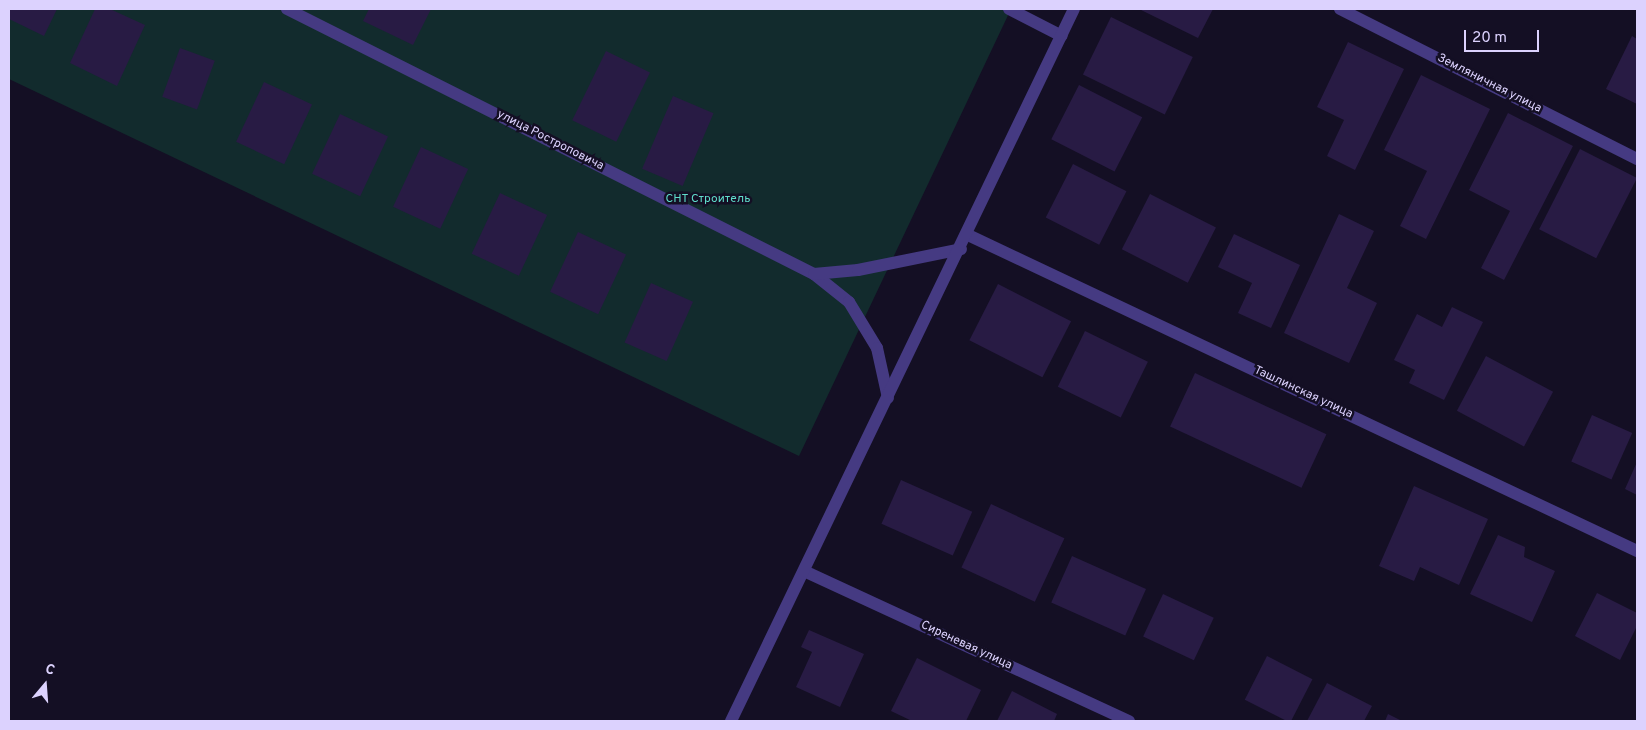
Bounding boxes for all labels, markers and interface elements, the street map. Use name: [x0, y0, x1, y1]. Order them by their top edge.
scale bar: [1466, 20, 1541, 52]
text: 20 m: [1472, 29, 1507, 48]
street label: Земляничная улица: [1434, 51, 1544, 117]
street label: улица Ростроповича: [494, 108, 606, 174]
park label: СНТ Строитель: [665, 193, 751, 207]
street label: Ташлинская улица: [1251, 364, 1355, 422]
street label: Сиреневая улица: [918, 619, 1014, 673]
north arrow: [20, 660, 70, 710]
text: С: [43, 661, 57, 680]

